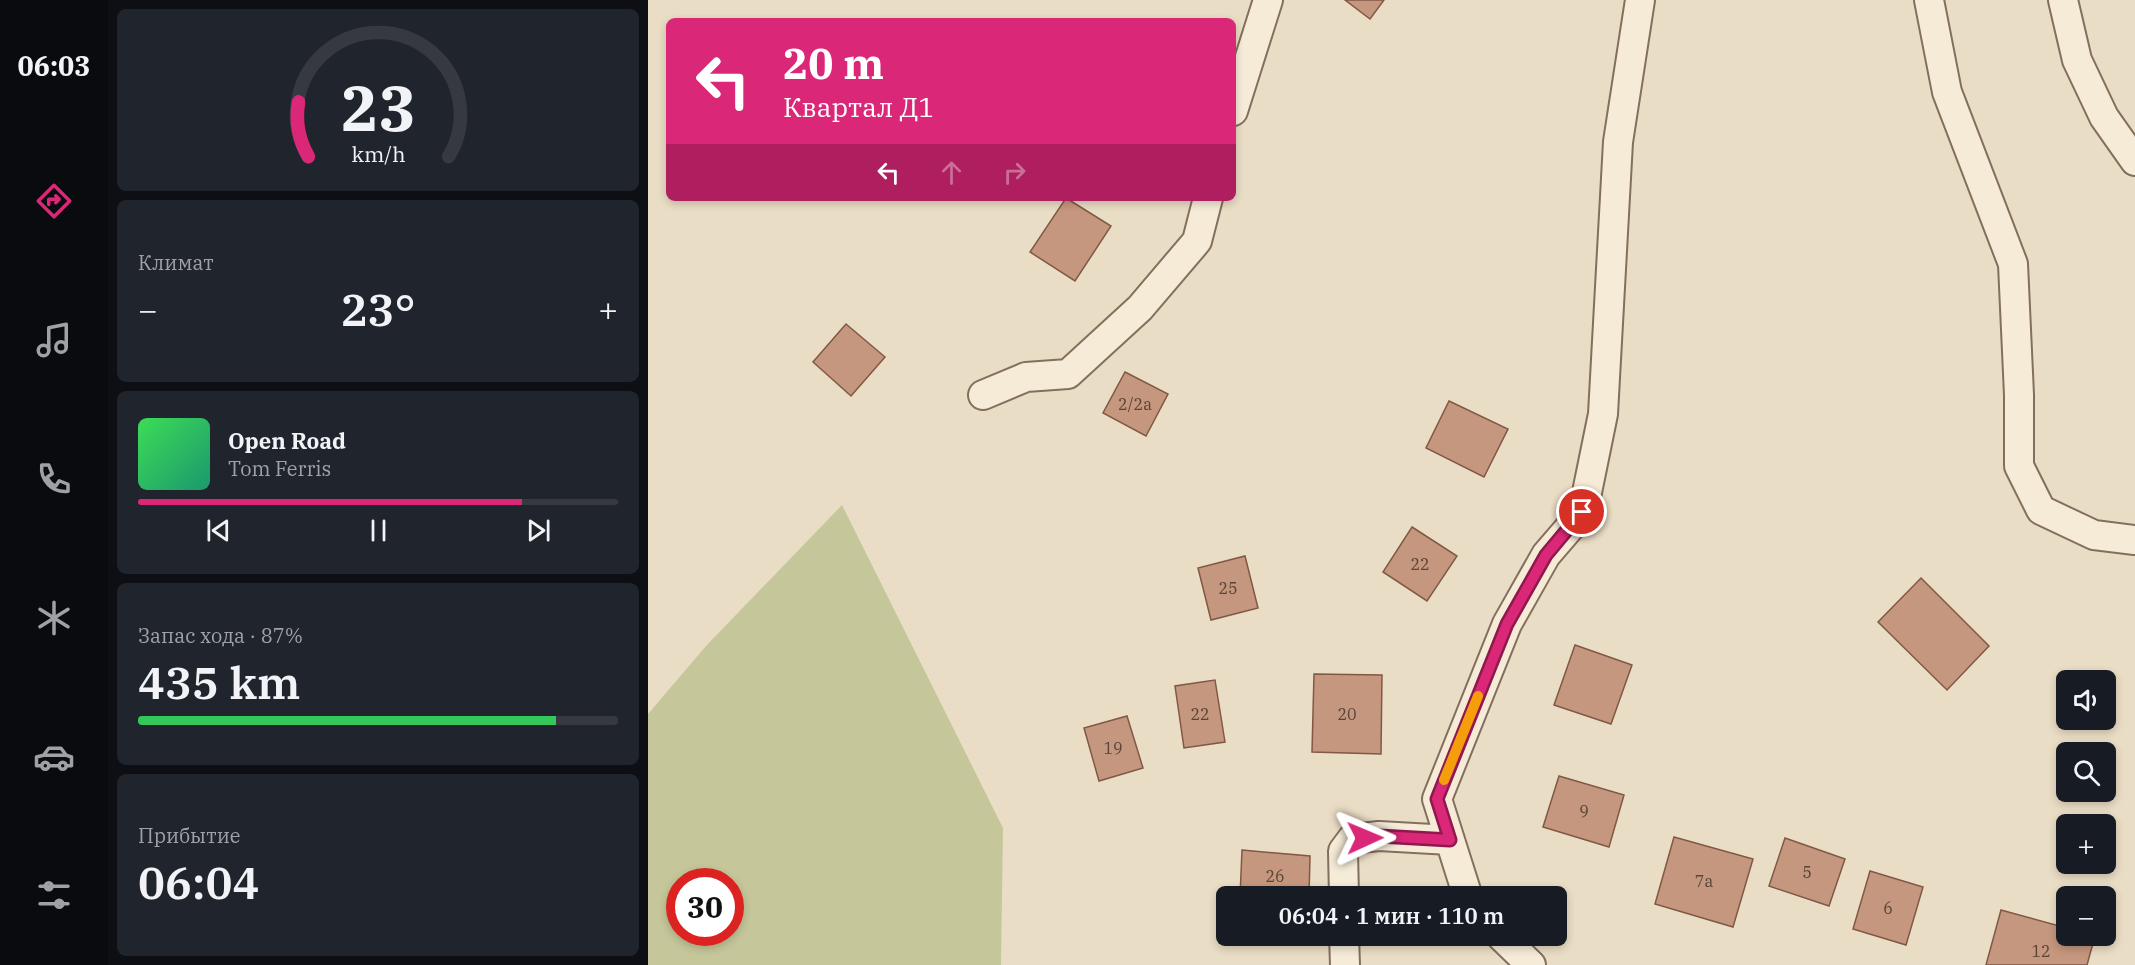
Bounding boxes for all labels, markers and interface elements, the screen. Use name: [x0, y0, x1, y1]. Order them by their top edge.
text: 20 m: [783, 36, 884, 91]
icon: left: [684, 42, 762, 120]
text: 06:03: [18, 48, 90, 83]
text: 23: [341, 67, 415, 148]
text: Квартал Д1: [783, 89, 935, 124]
text: km/h: [351, 140, 405, 168]
icon: left: [872, 156, 905, 189]
icon: ahead: [935, 156, 968, 189]
icon: right: [998, 156, 1031, 189]
icon: directions: [33, 180, 75, 222]
text: Климат: [138, 249, 214, 276]
text: 23°: [340, 280, 416, 338]
text: −: [138, 288, 158, 331]
text: +: [598, 288, 618, 331]
icon: music: [33, 319, 75, 361]
house number: 2/2а: [1118, 394, 1152, 414]
text: Open Road: [228, 426, 346, 455]
text: Tom Ferris: [228, 455, 331, 482]
icon: phone: [33, 458, 75, 500]
pin: [1556, 486, 1607, 537]
icon: arrive: [1565, 495, 1598, 528]
icon: previous: [202, 514, 235, 547]
icon: pause: [362, 514, 395, 547]
icon: next: [522, 514, 555, 547]
house number: 22: [1410, 554, 1430, 574]
house number: 25: [1218, 578, 1238, 598]
icon: climate: [33, 597, 75, 639]
text: Запас хода · 87%: [138, 622, 303, 649]
text: 435 km: [138, 653, 300, 711]
map controls: [2056, 670, 2116, 946]
button: sound: [2056, 670, 2116, 730]
house number: 22: [1190, 704, 1210, 724]
house number: 20: [1337, 704, 1357, 724]
icon: car: [33, 736, 75, 778]
house number: 19: [1103, 738, 1123, 758]
button: search: [2056, 742, 2116, 802]
house number: 9: [1579, 801, 1589, 821]
position arrow: [1333, 806, 1397, 870]
button: +: [2056, 814, 2116, 874]
text: Прибытие: [138, 822, 241, 849]
text: 06:04: [138, 853, 259, 911]
house number: 5: [1802, 862, 1812, 882]
house number: 26: [1265, 866, 1285, 886]
speed limit sign: 30: [666, 868, 744, 946]
house number: 7а: [1695, 871, 1713, 891]
icon: filters: [33, 874, 75, 916]
button: −: [2056, 886, 2116, 946]
house number: 6: [1883, 898, 1893, 918]
text: 06:04 · 1 мин · 110 m: [1279, 901, 1504, 930]
house number: 12: [2031, 941, 2051, 961]

